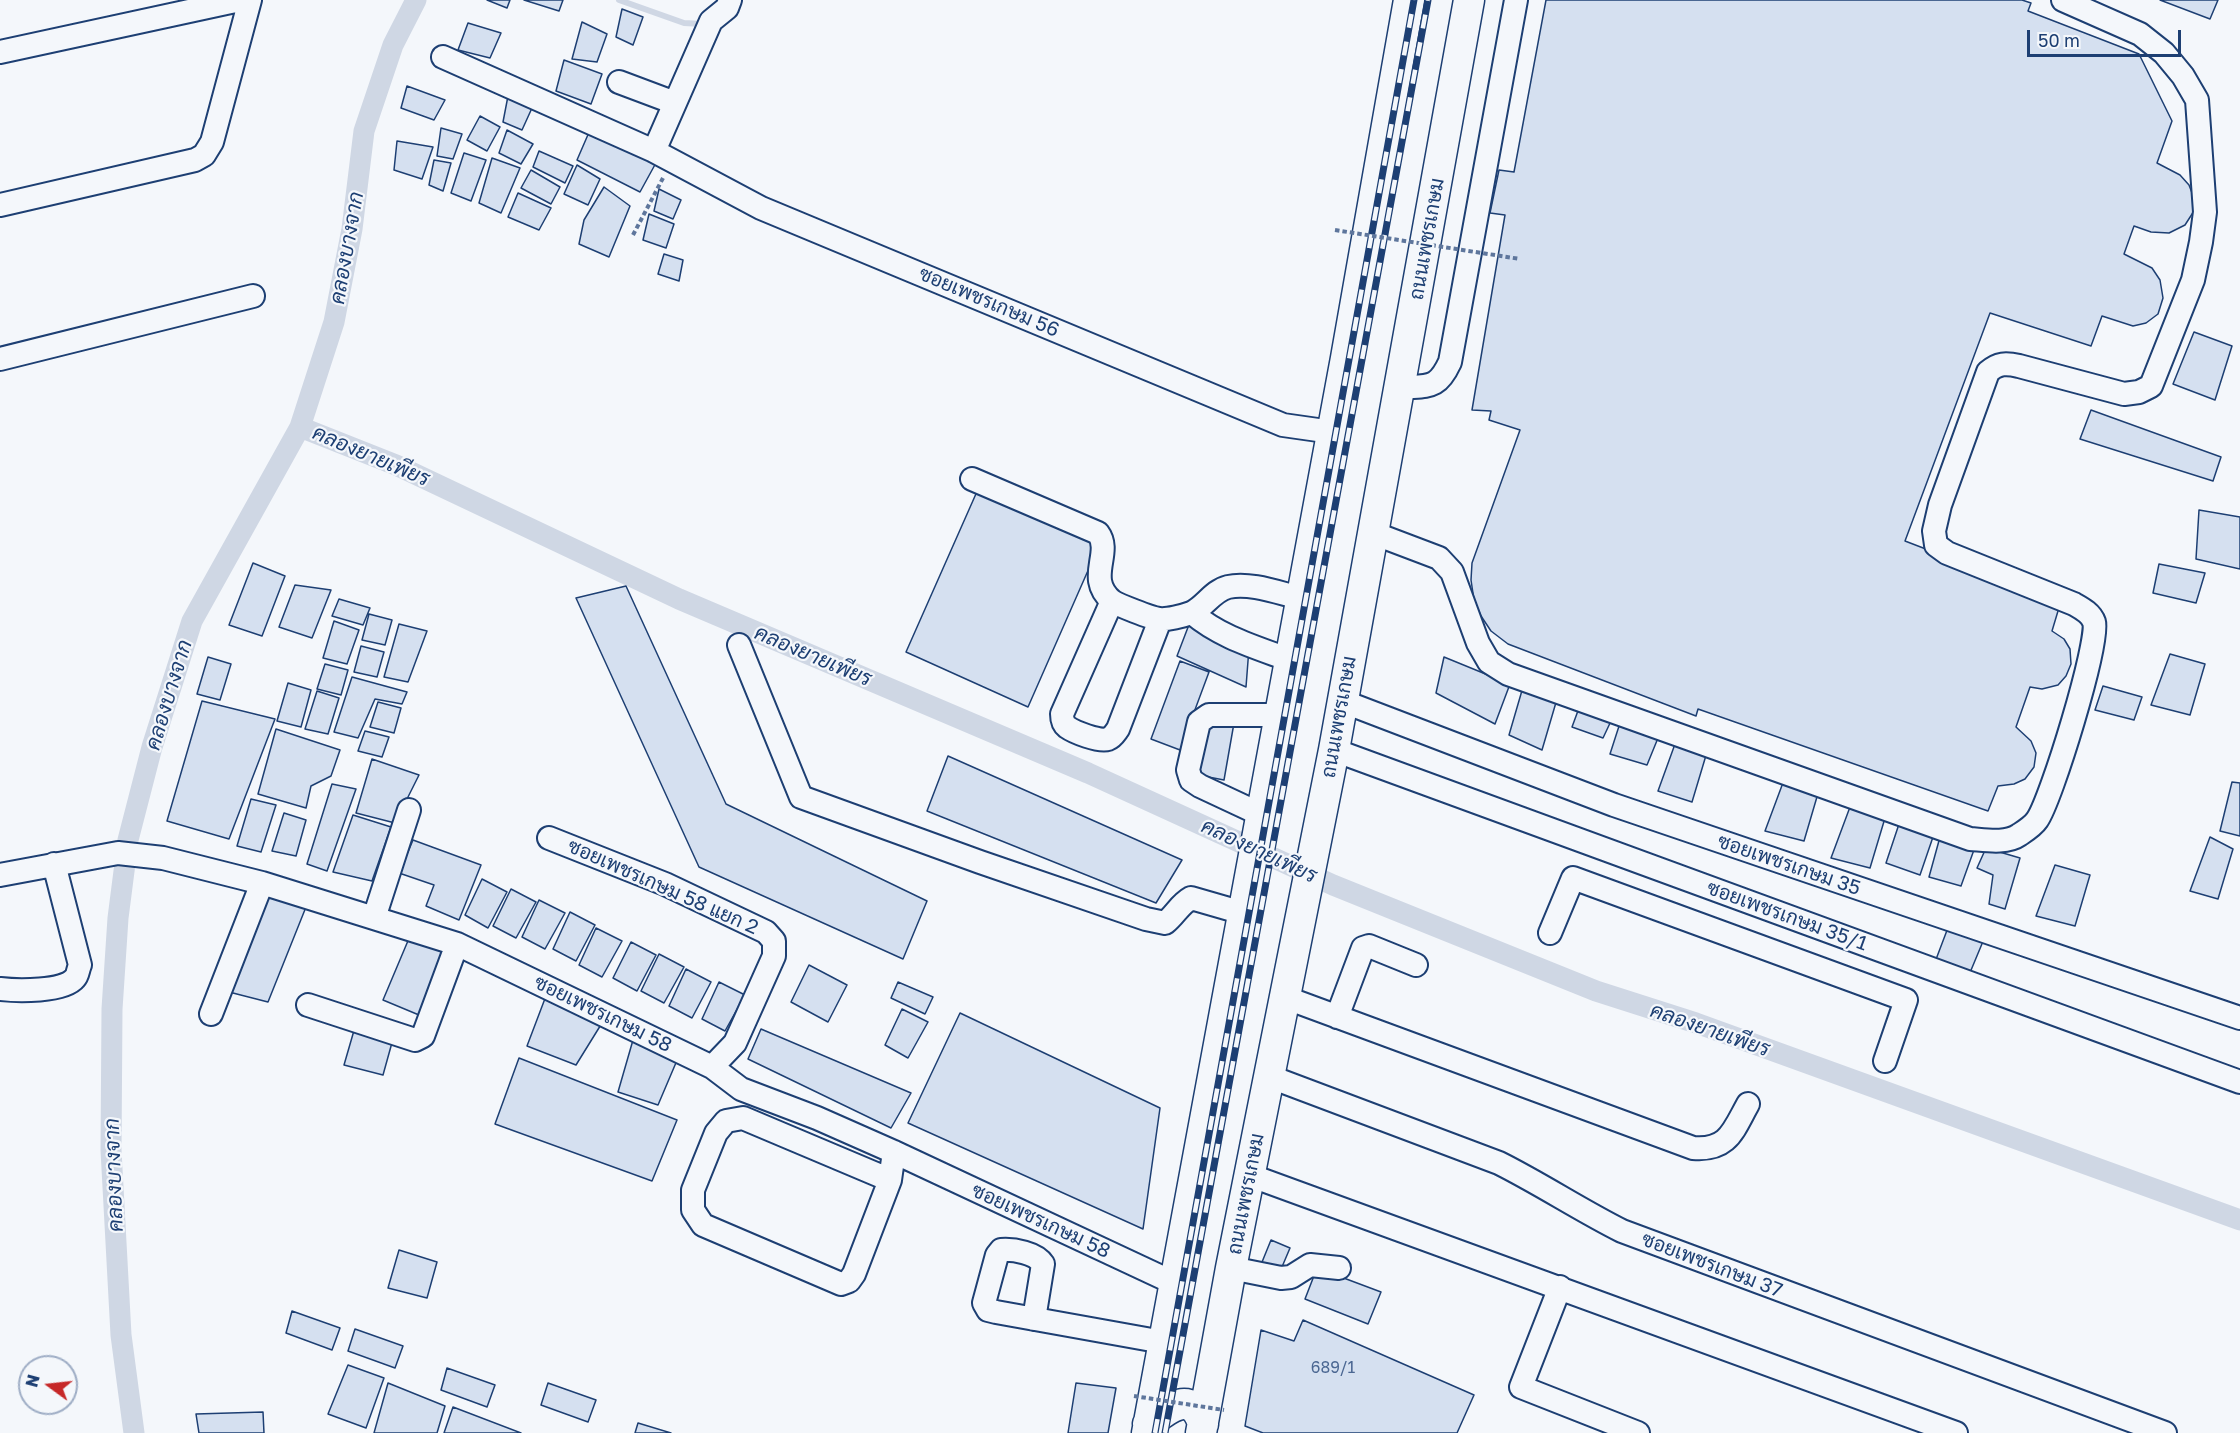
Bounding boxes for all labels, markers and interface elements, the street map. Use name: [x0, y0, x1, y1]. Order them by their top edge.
scale bar: [2030, 18, 2184, 56]
text: 50 m: [2038, 29, 2080, 51]
street label: ถนนเพชรเกษม: [1404, 176, 1450, 302]
water label: คลองบางจาก: [325, 190, 369, 306]
street label: ซอยเพชรเกษม 56: [915, 262, 1063, 342]
water label: คลองยายเพียร: [309, 420, 433, 492]
water label: คลองยายเพียร: [751, 620, 875, 692]
water label: คลองบางจาก: [140, 637, 198, 753]
street label: ถนนเพชรเกษม: [1316, 654, 1362, 780]
water label: คลองยายเพียร: [1197, 813, 1321, 889]
street label: ซอยเพชรเกษม 35: [1714, 829, 1864, 901]
street label: ซอยเพชรเกษม 58 แยก 2: [564, 834, 762, 940]
street label: ซอยเพชรเกษม 35/1: [1703, 876, 1871, 956]
street label: ซอยเพชรเกษม 58: [530, 970, 676, 1058]
water label: คลองยายเพียร: [1647, 998, 1773, 1062]
water label: คลองบางจาก: [99, 1118, 129, 1232]
street label: ถนนเพชรเกษม: [1222, 1131, 1270, 1257]
street label: ซอยเพชรเกษม 58: [968, 1178, 1114, 1264]
street label: ซอยเพชรเกษม 37: [1638, 1227, 1786, 1303]
north arrow: [18, 1355, 78, 1415]
house number: 689/1: [1311, 1358, 1355, 1378]
text: N: [21, 1372, 44, 1389]

